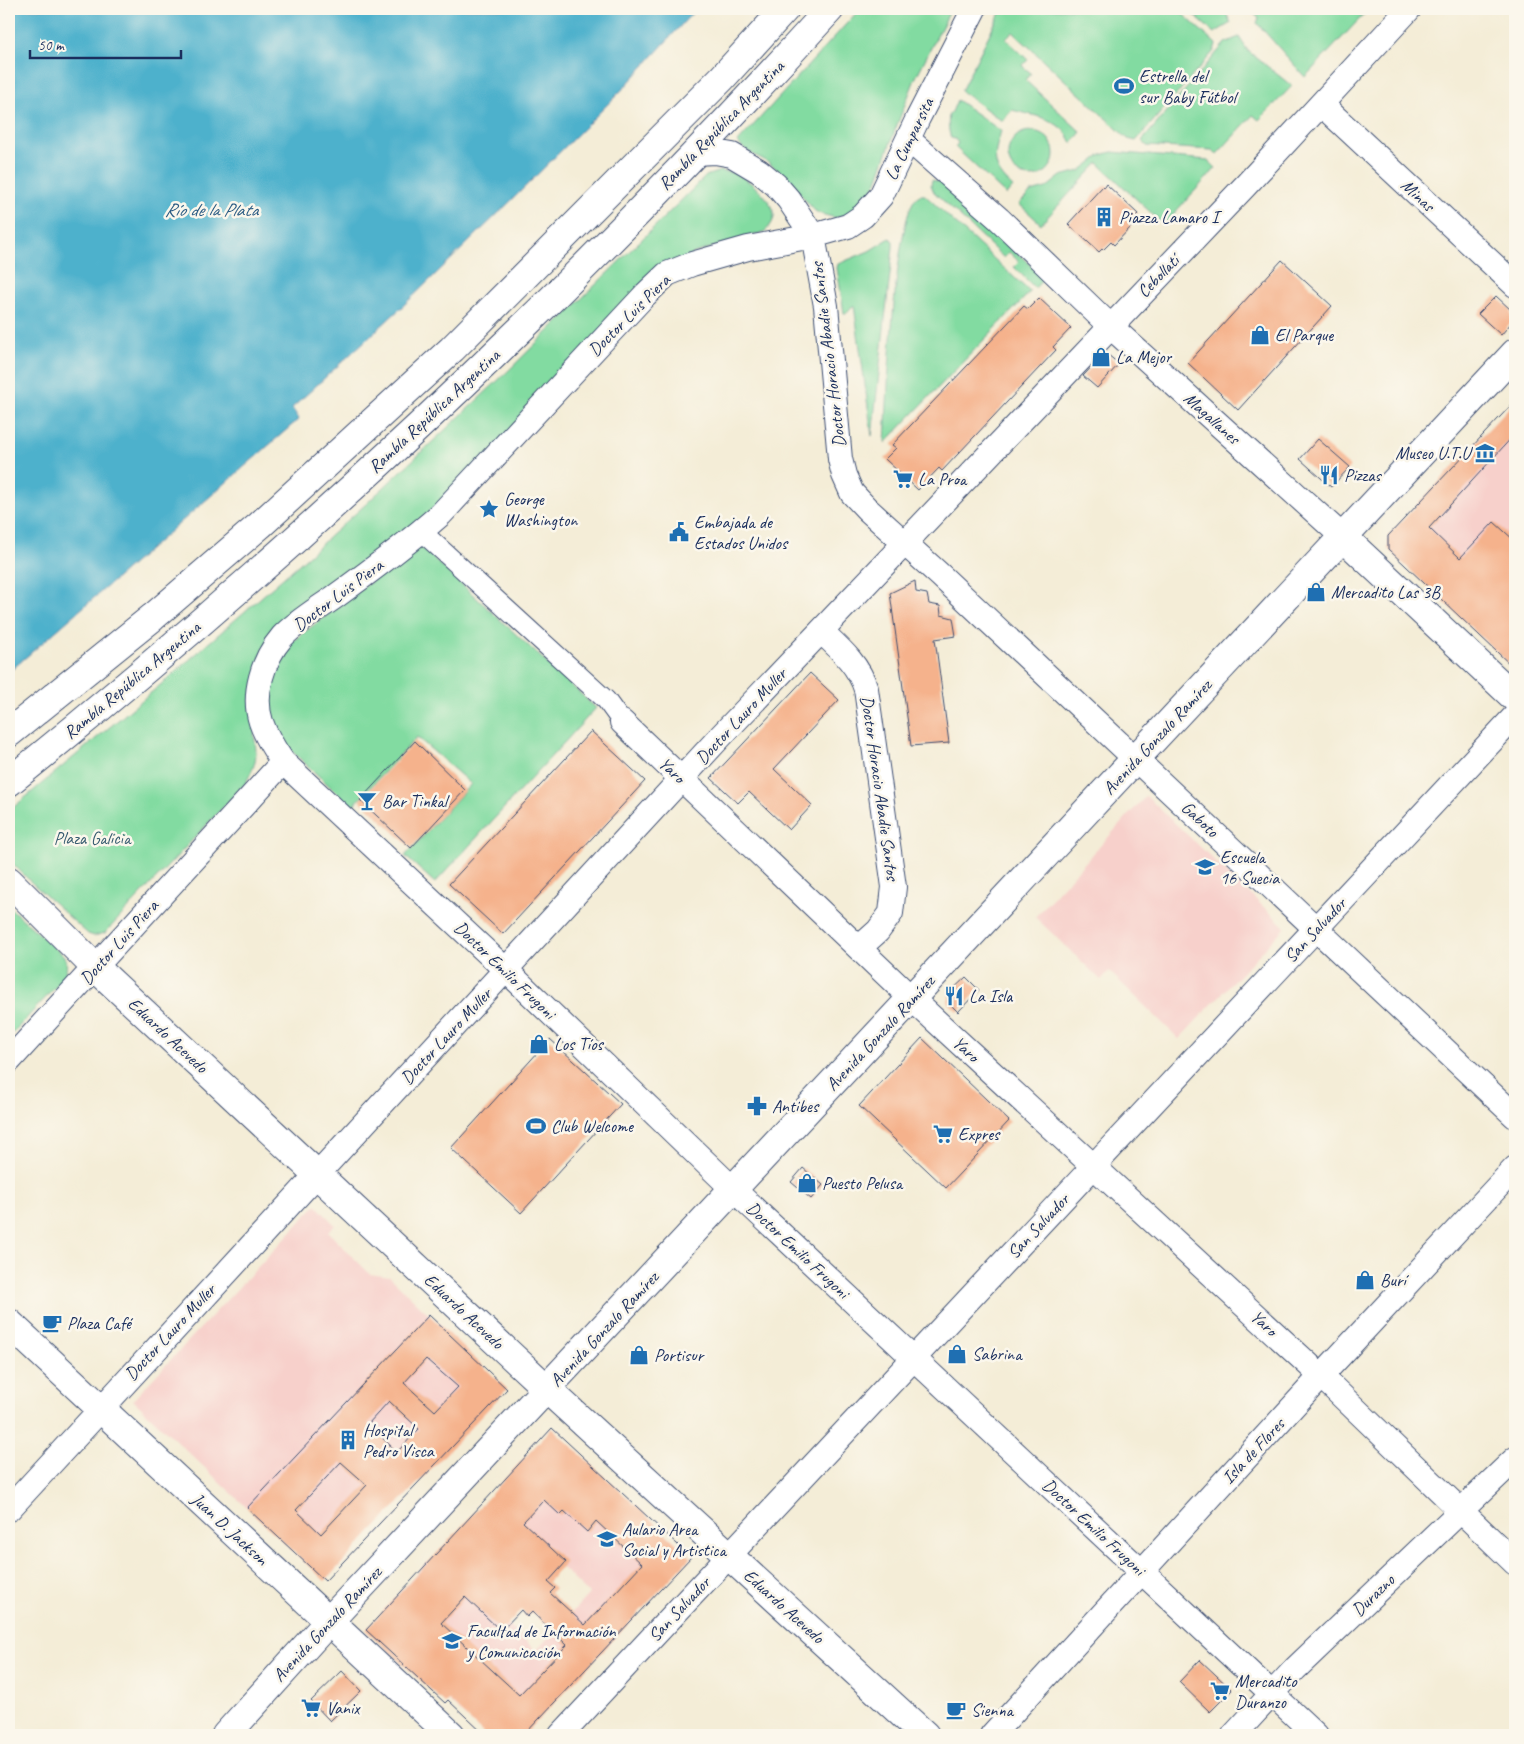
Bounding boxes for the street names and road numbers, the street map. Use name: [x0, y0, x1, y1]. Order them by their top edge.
street label: Rambla República Argentina: [653, 54, 790, 194]
street label: La Cumparsita: [880, 93, 939, 184]
street label: Minas: [1397, 174, 1441, 217]
street label: Cebollatí: [1132, 247, 1186, 302]
street label: Doctor Horacio Abadie Santos: [806, 260, 850, 449]
street label: Doctor Luis Piera: [583, 269, 675, 361]
street label: Rambla República Argentina: [364, 343, 506, 478]
street label: Magallanes: [1179, 387, 1246, 450]
street label: Doctor Luis Piera: [289, 553, 388, 636]
street label: Rambla República Argentina: [59, 615, 206, 744]
street label: Doctor Lauro Muller: [691, 662, 793, 769]
street label: Avenida Gonzalo Ramírez: [1098, 673, 1218, 799]
street label: Doctor Horacio Abadie Santos: [856, 694, 904, 883]
street label: Yaro: [654, 752, 691, 789]
street label: Gaboto: [1177, 796, 1224, 843]
street label: San Salvador: [1279, 892, 1352, 967]
street label: Doctor Luis Piera: [75, 894, 164, 989]
street label: Doctor Emilio Frugoni: [450, 916, 562, 1026]
street label: Avenida Gonzalo Ramírez: [821, 969, 941, 1095]
street label: Doctor Lauro Muller: [396, 982, 498, 1089]
street label: Eduardo Acevedo: [124, 992, 214, 1079]
street label: Yaro: [948, 1031, 985, 1068]
street label: San Salvador: [1002, 1188, 1075, 1263]
street label: Doctor Emilio Frugoni: [742, 1197, 856, 1305]
street label: Avenida Gonzalo Ramírez: [545, 1265, 665, 1391]
street label: Eduardo Acevedo: [420, 1268, 510, 1355]
street label: Doctor Lauro Muller: [120, 1278, 222, 1385]
street label: Yaro: [1246, 1305, 1283, 1342]
street label: Isla de Flores: [1217, 1412, 1290, 1489]
street label: Doctor Emilio Frugoni: [1038, 1474, 1152, 1582]
street label: Juan D. Jackson: [186, 1487, 273, 1571]
street label: Avenida Gonzalo Ramírez: [268, 1560, 388, 1686]
street label: Eduardo Acevedo: [739, 1564, 830, 1649]
street label: Durazno: [1347, 1568, 1400, 1621]
street label: San Salvador: [643, 1571, 716, 1646]

